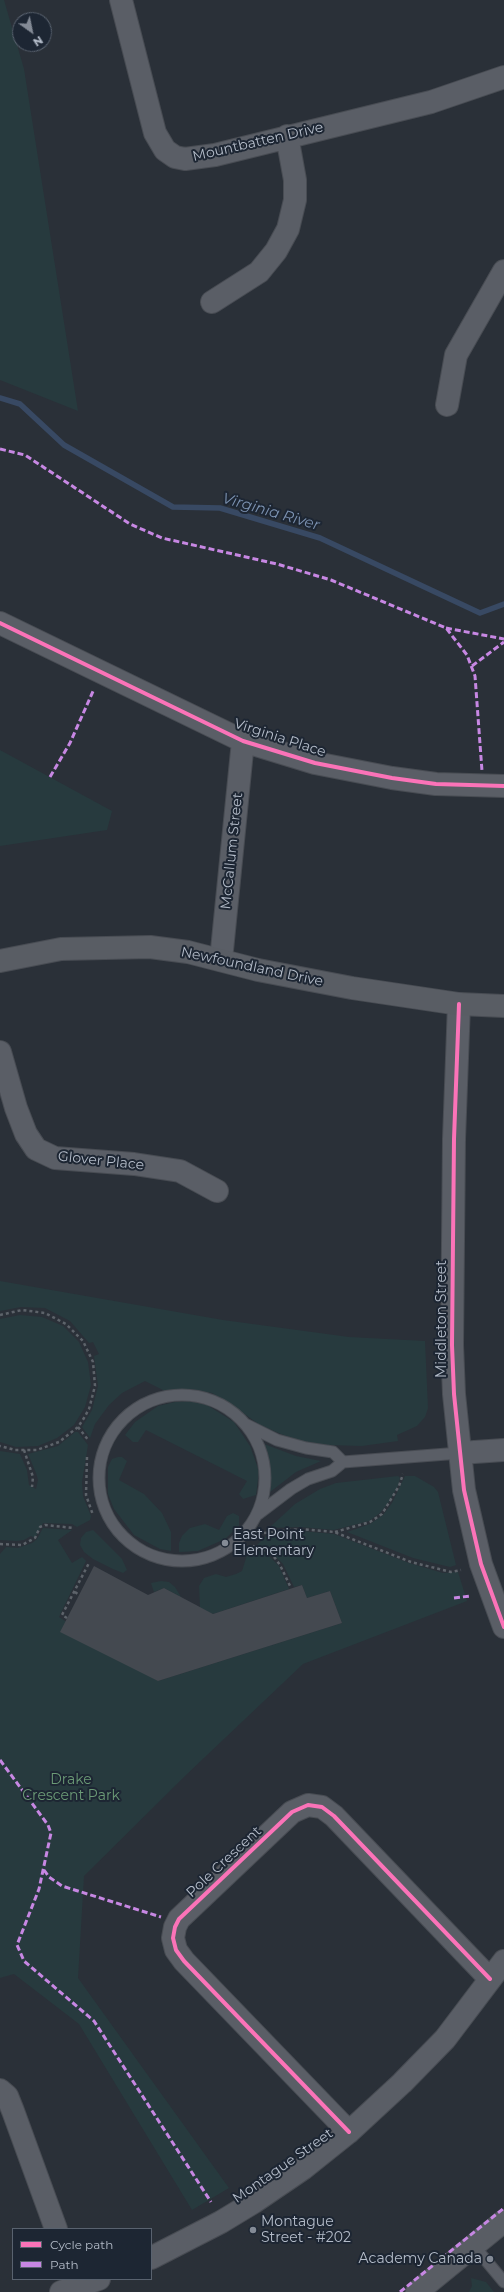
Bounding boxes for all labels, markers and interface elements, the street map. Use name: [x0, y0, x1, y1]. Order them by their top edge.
north arrow: [12, 12, 52, 52]
text: N: [30, 33, 46, 50]
street label: Mountbatten Drive: [191, 119, 325, 165]
water label: Virginia River: [220, 489, 322, 535]
street label: Virginia Place: [232, 715, 328, 761]
street label: McCallum Street: [218, 792, 246, 910]
street label: Newfoundland Drive: [179, 944, 325, 990]
street label: Glover Place: [57, 1148, 145, 1174]
street label: Middleton Street: [434, 1260, 450, 1378]
place label: East Point Elementary: [233, 1527, 314, 1560]
marker: East Point Elementary: [220, 1538, 230, 1548]
park label: Drake Crescent Park: [22, 1772, 120, 1804]
street label: Pole Crescent: [183, 1823, 265, 1901]
street label: Montague Street: [230, 2125, 336, 2207]
place label: Montague Street - #202: [261, 2214, 351, 2246]
marker: Montague Street - #202: [248, 2225, 258, 2235]
legend: [12, 2228, 152, 2280]
text: Cycle path: [50, 2237, 113, 2252]
place label: Academy Canada: [359, 2251, 482, 2267]
marker: Academy Canada: [485, 2254, 495, 2264]
text: Path: [50, 2257, 79, 2272]

